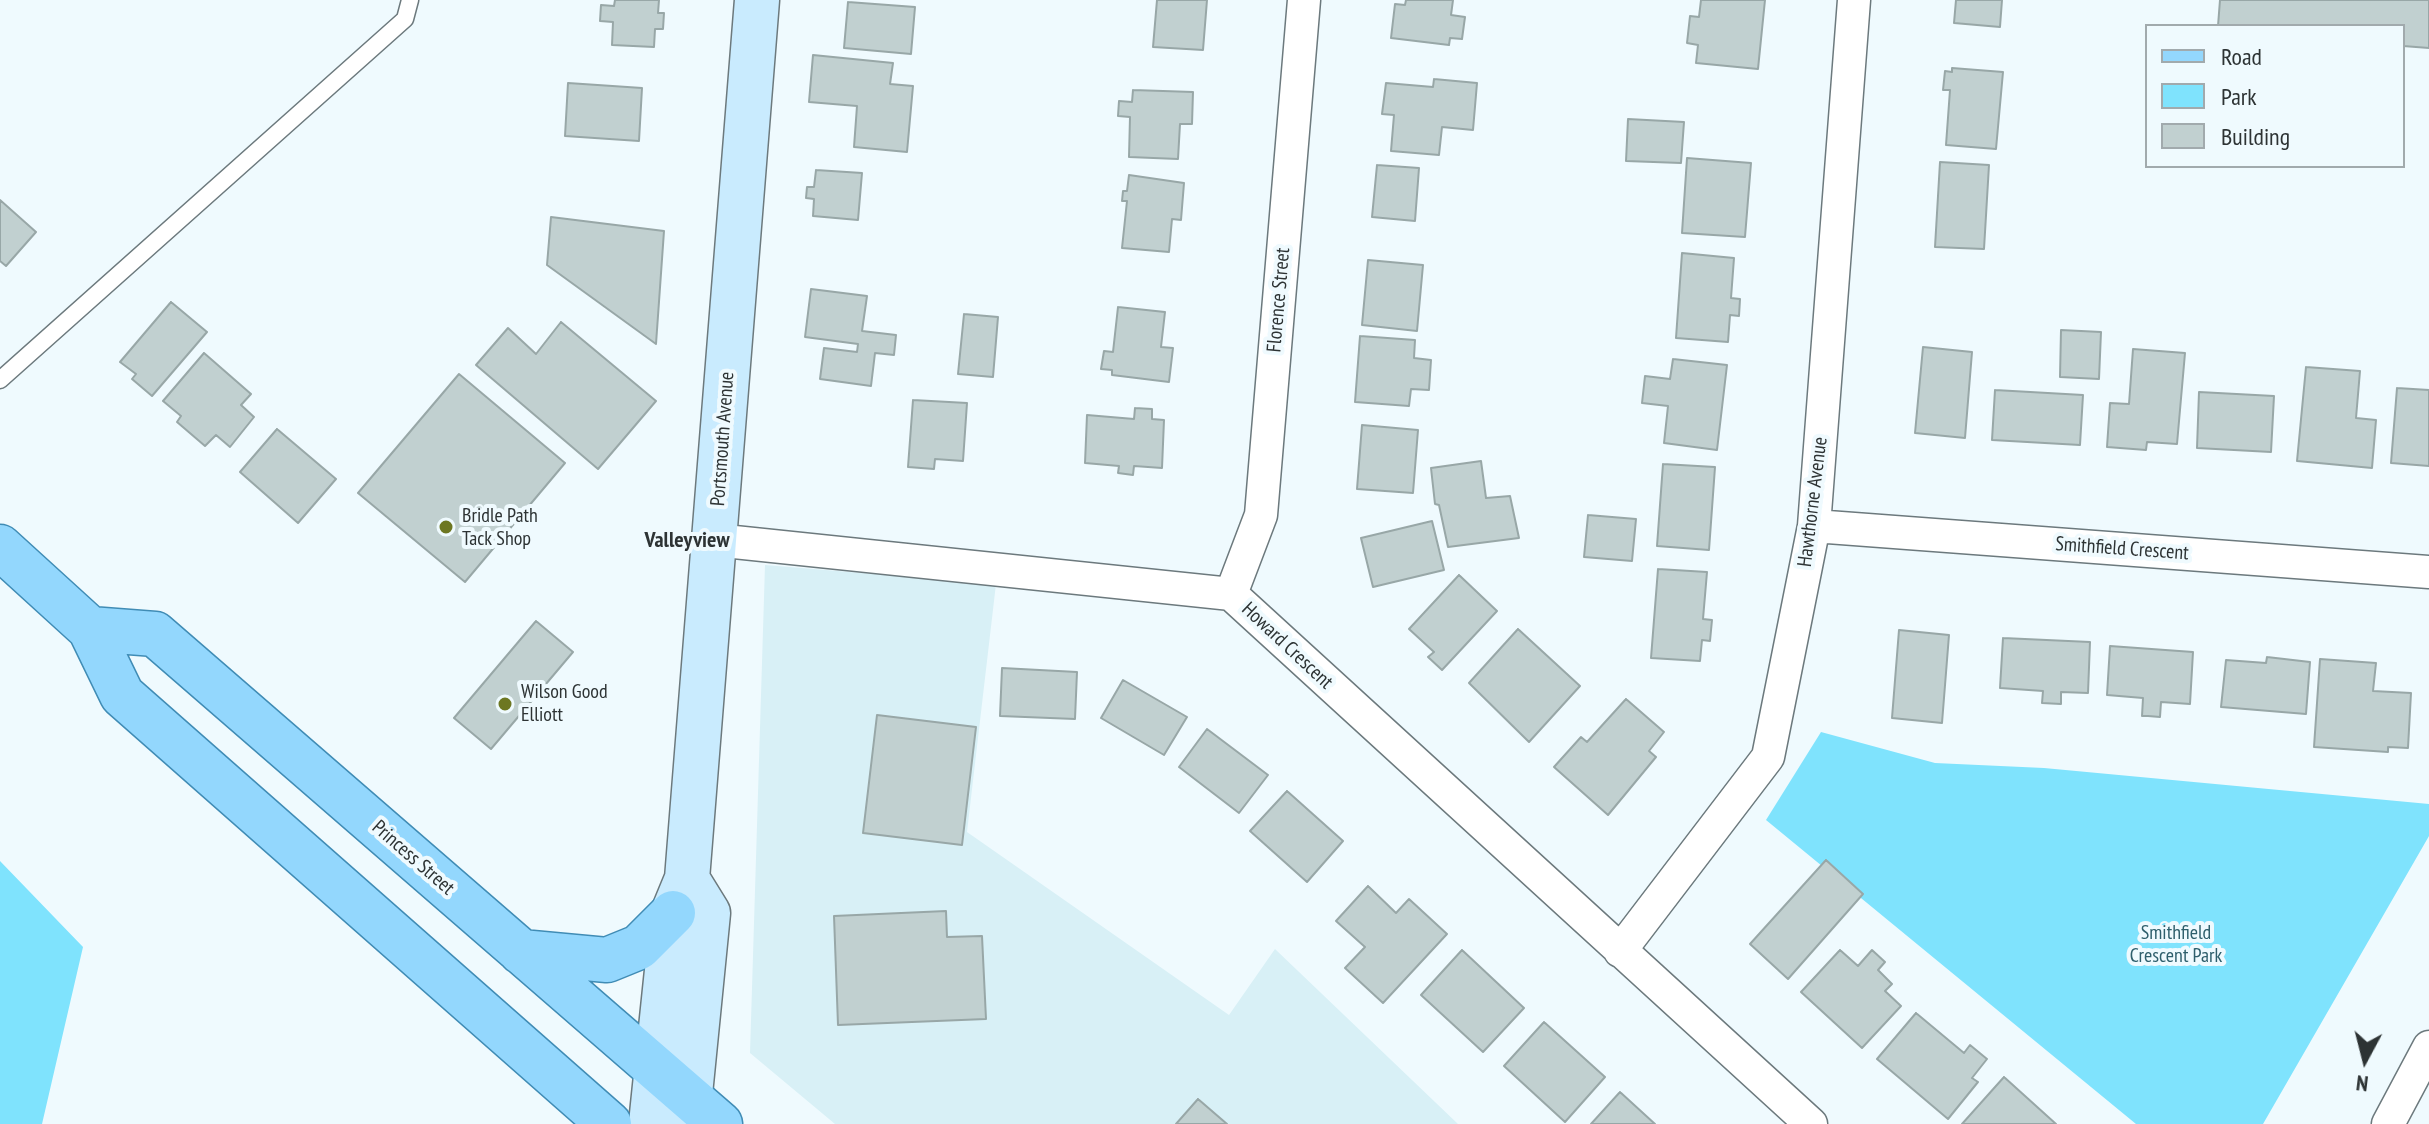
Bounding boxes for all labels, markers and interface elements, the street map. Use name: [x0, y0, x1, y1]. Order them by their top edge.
legend: [2145, 24, 2405, 168]
text: Road: [2221, 41, 2262, 72]
text: Park: [2221, 81, 2257, 112]
text: Building: [2221, 121, 2290, 152]
street label: Florence Street: [1262, 247, 1296, 353]
street label: Portsmouth Avenue: [706, 371, 740, 507]
street label: Hawthorne Avenue: [1793, 436, 1833, 568]
place label: Bridle Path Tack Shop: [462, 504, 538, 551]
marker: Bridle Path Tack Shop: [437, 518, 455, 536]
district label: Valleyview: [645, 528, 729, 554]
street label: Smithfield Crescent: [2055, 532, 2189, 566]
street label: Howard Crescent: [1236, 598, 1338, 694]
place label: Wilson Good Elliott: [521, 680, 608, 727]
marker: Wilson Good Elliott: [496, 695, 514, 713]
street label: Princess Street: [367, 816, 459, 900]
park label: Smithfield Crescent Park: [2130, 921, 2222, 968]
north arrow: [2325, 1020, 2405, 1100]
text: N: [2354, 1069, 2370, 1098]

